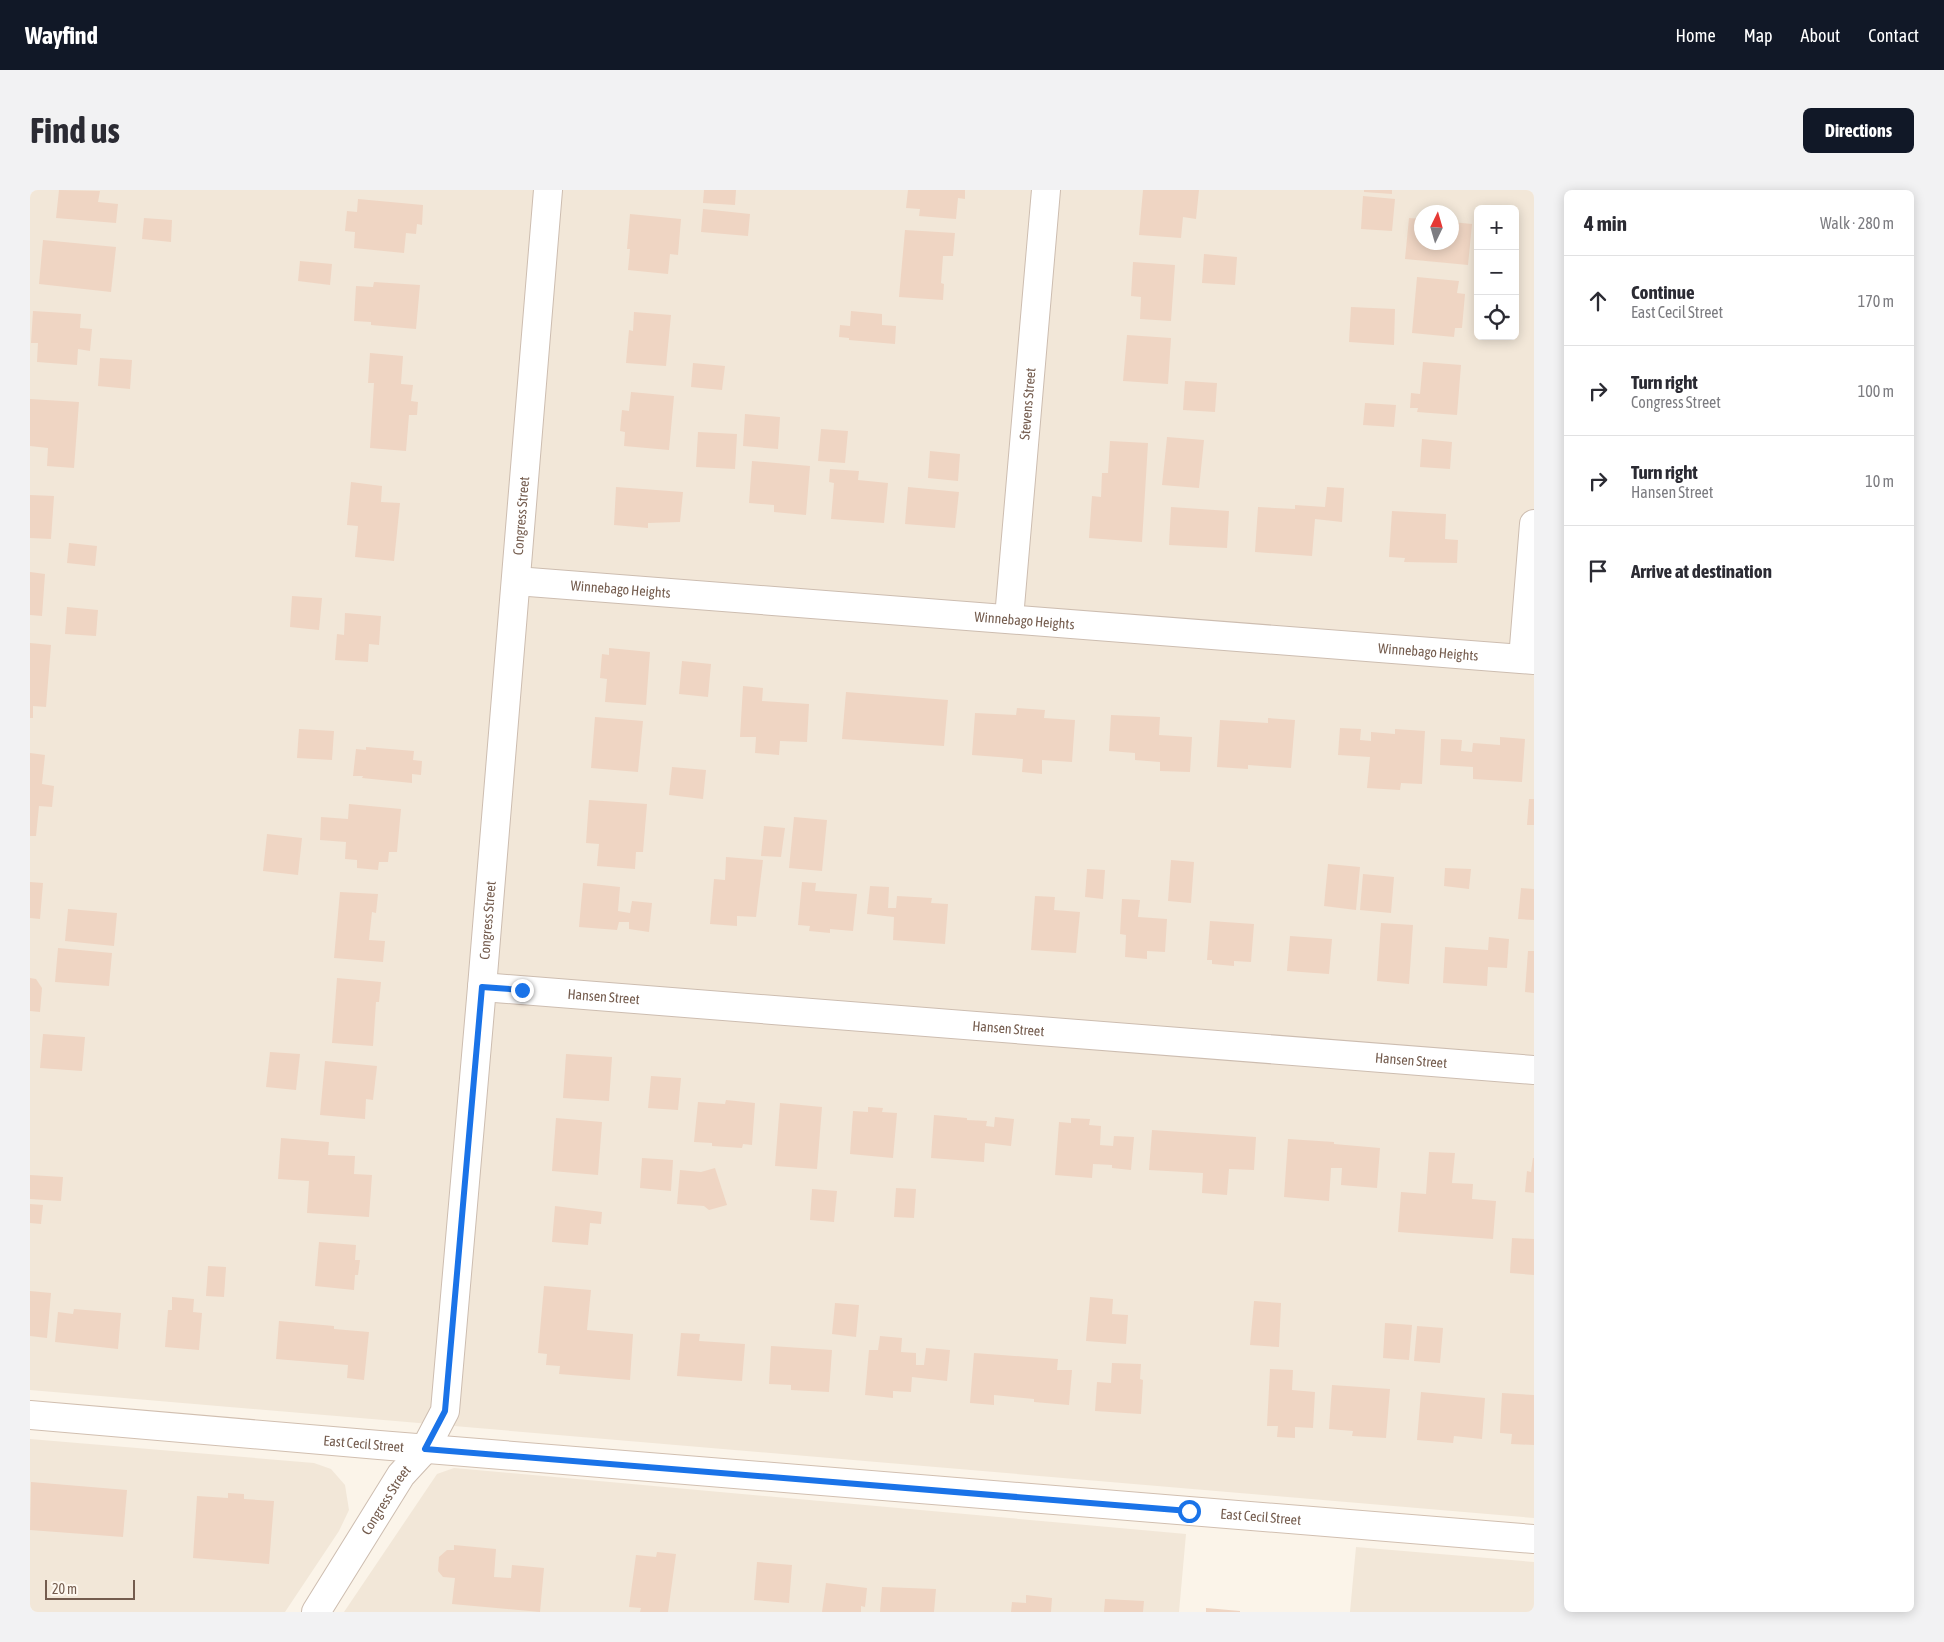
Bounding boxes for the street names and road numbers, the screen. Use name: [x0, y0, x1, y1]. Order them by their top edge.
street label: Stevens Street: [1016, 367, 1039, 441]
street label: Congress Street: [510, 476, 532, 556]
street label: Winnebago Heights: [570, 577, 671, 601]
street label: Winnebago Heights: [974, 609, 1075, 632]
street label: Winnebago Heights: [1378, 640, 1479, 664]
street label: Congress Street: [476, 880, 499, 960]
street label: Hansen Street: [567, 986, 640, 1007]
street label: Hansen Street: [972, 1018, 1045, 1039]
street label: Hansen Street: [1374, 1049, 1448, 1071]
street label: East Cecil Street: [323, 1432, 405, 1455]
street label: Congress Street: [358, 1462, 414, 1538]
street label: East Cecil Street: [1220, 1506, 1302, 1528]

